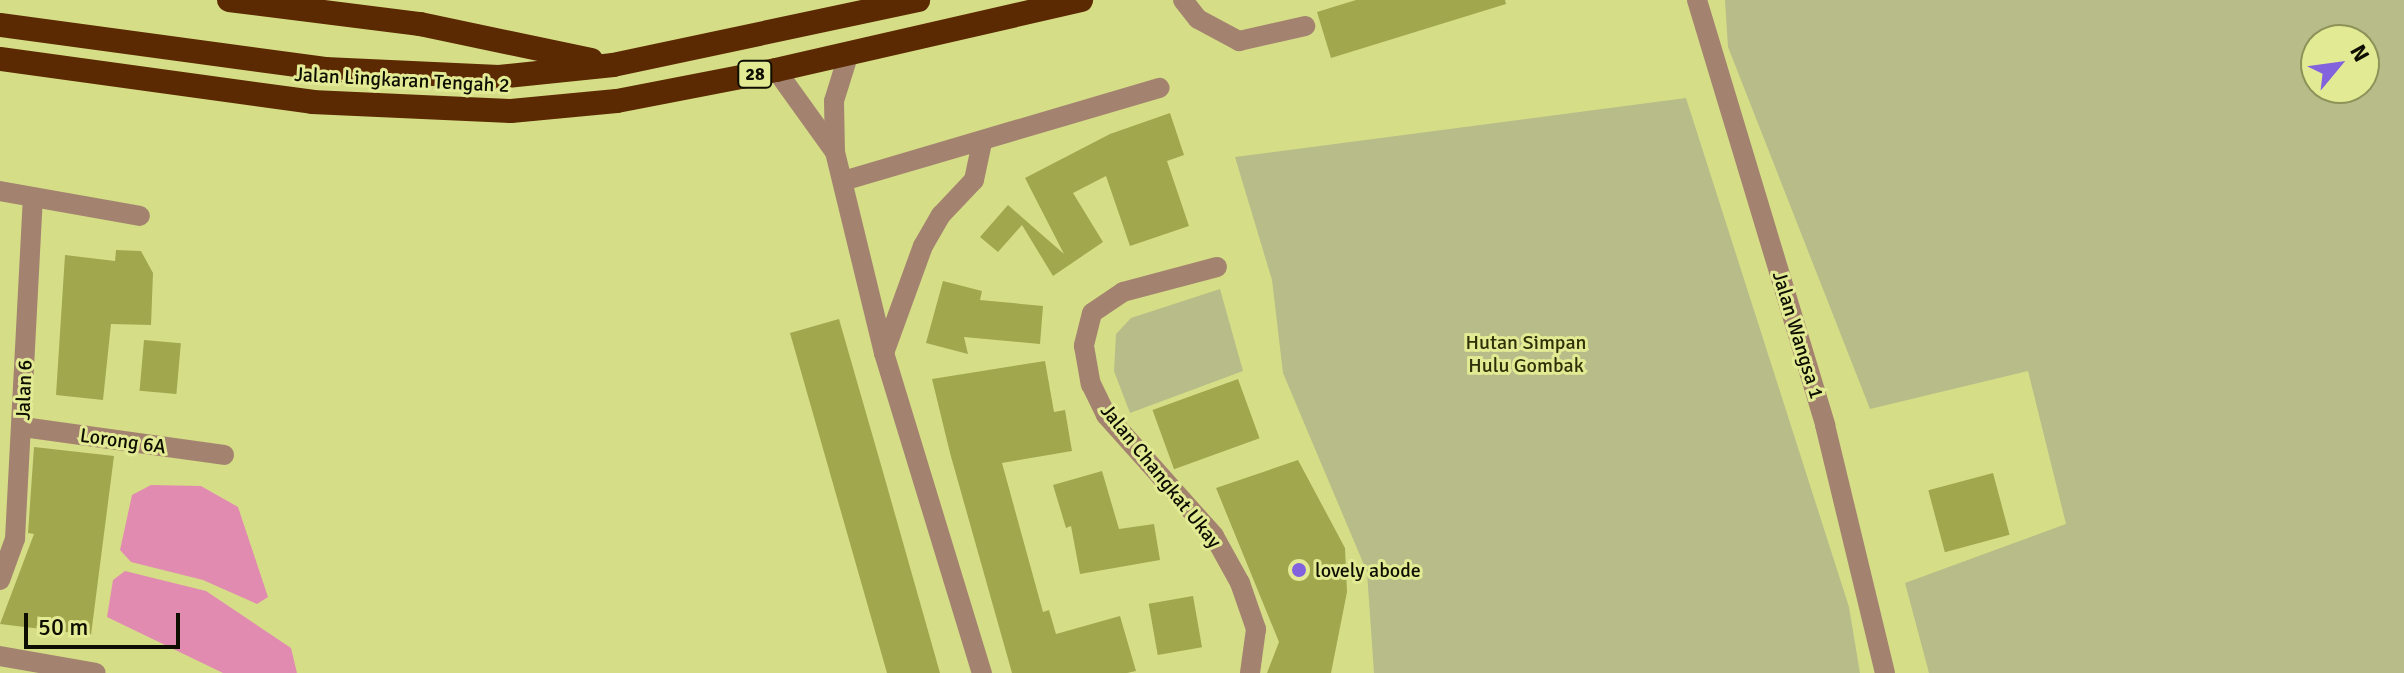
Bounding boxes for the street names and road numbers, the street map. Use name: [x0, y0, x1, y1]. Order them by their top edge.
road number: 28: [737, 60, 773, 88]
street label: Jalan Lingkaran Tengah 2: [294, 62, 510, 98]
street label: Jalan Wangsa 1: [1767, 268, 1829, 402]
street label: Jalan 6: [11, 359, 37, 421]
street label: Jalan Changkat Ukay: [1096, 399, 1226, 553]
street label: Lorong 6A: [78, 423, 168, 459]

